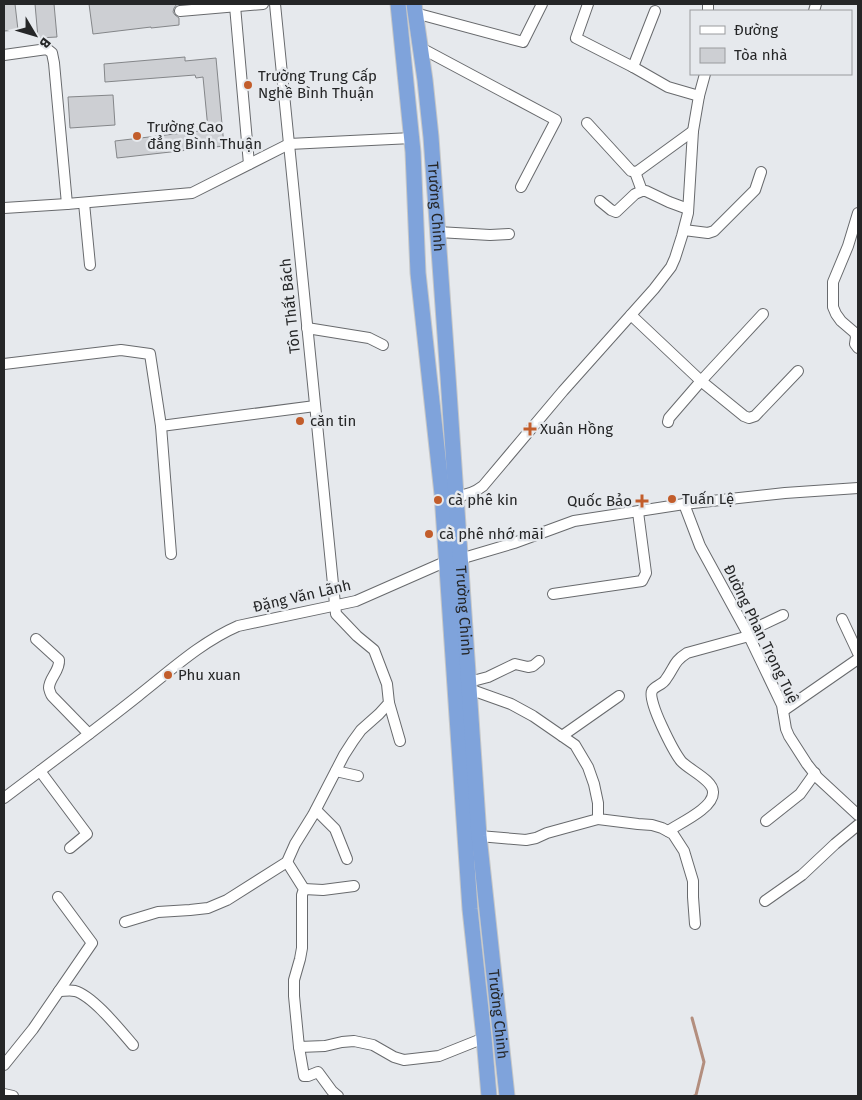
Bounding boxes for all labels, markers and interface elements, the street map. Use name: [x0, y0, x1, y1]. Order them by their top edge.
north arrow: [10, 10, 60, 60]
legend: [690, 10, 852, 75]
text: Đường: [734, 21, 778, 39]
text: B: [35, 34, 54, 52]
text: Tòa nhà: [734, 46, 787, 64]
place label: Trường Trung Cấp Nghề Bình Thuận: [258, 67, 377, 102]
marker: Trường Trung Cấp Nghề Bình Thuận: [242, 79, 254, 91]
place label: Trường Cao đẳng Bình Thuận: [147, 118, 262, 153]
marker: Trường Cao đẳng Bình Thuận: [131, 130, 143, 142]
street label: Trường Chinh: [424, 161, 448, 252]
street label: Tôn Thất Bách: [276, 257, 304, 355]
place label: căn tin: [310, 412, 356, 430]
marker: căn tin: [294, 415, 306, 427]
place label: Xuân Hồng: [540, 420, 613, 438]
marker: Xuân Hồng: [524, 423, 536, 435]
place label: Tuấn Lệ: [682, 490, 734, 508]
place label: cà phê kin: [448, 491, 518, 509]
place label: Quốc Bảo: [567, 492, 632, 510]
marker: Tuấn Lệ: [666, 493, 678, 505]
marker: cà phê kin: [432, 494, 444, 506]
marker: Quốc Bảo: [636, 495, 648, 507]
place label: cà phê nhớ mãi: [439, 525, 544, 543]
marker: cà phê nhớ mãi: [423, 528, 435, 540]
street label: Đường Phan Trọng Tuệ: [720, 562, 802, 706]
street label: Trường Chinh: [452, 565, 476, 656]
street label: Đặng Văn Lãnh: [251, 576, 353, 616]
place label: Phu xuan: [178, 666, 241, 684]
marker: Phu xuan: [162, 669, 174, 681]
street label: Trường Chinh: [484, 968, 512, 1060]

